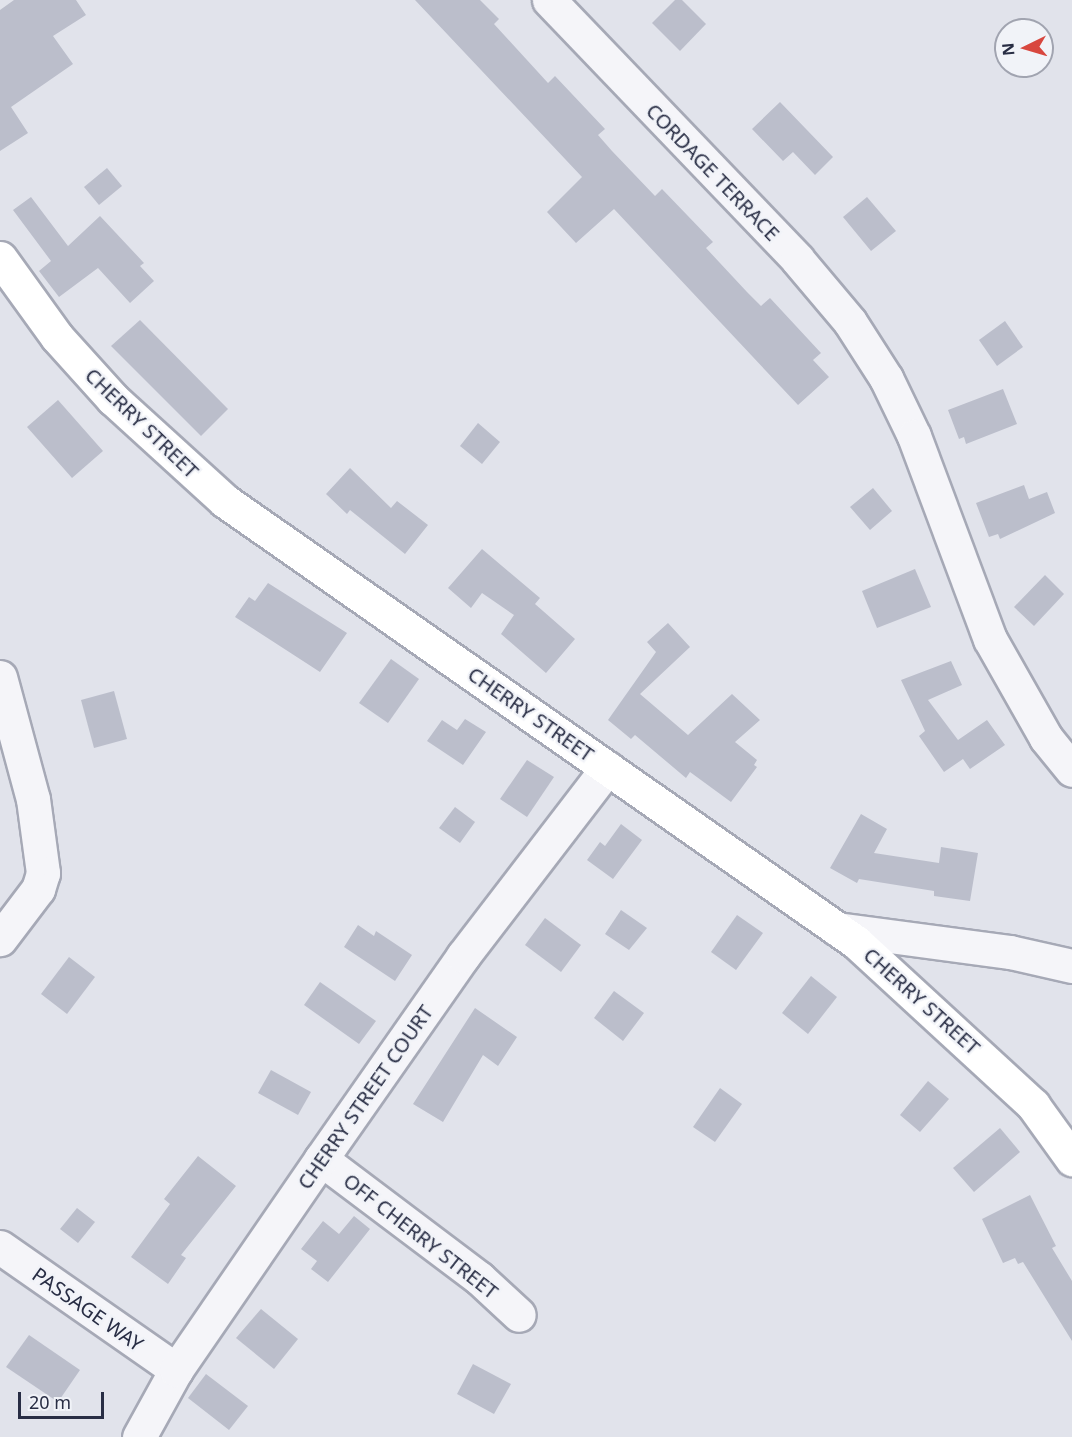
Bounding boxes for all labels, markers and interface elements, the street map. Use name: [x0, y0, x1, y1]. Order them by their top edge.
north arrow: [994, 18, 1054, 78]
text: N: [997, 42, 1020, 57]
street label: CORDAGE TERRACE: [641, 99, 785, 245]
street label: CHERRY STREET: [80, 363, 204, 483]
street label: CHERRY STREET: [464, 662, 598, 766]
street label: CHERRY STREET: [859, 943, 985, 1059]
street label: CHERRY STREET COURT: [292, 1000, 438, 1194]
street label: OFF CHERRY STREET: [339, 1168, 503, 1304]
street label: PASSAGE WAY: [28, 1262, 148, 1356]
scale bar: [21, 1380, 106, 1418]
text: 20 m: [29, 1390, 71, 1414]

